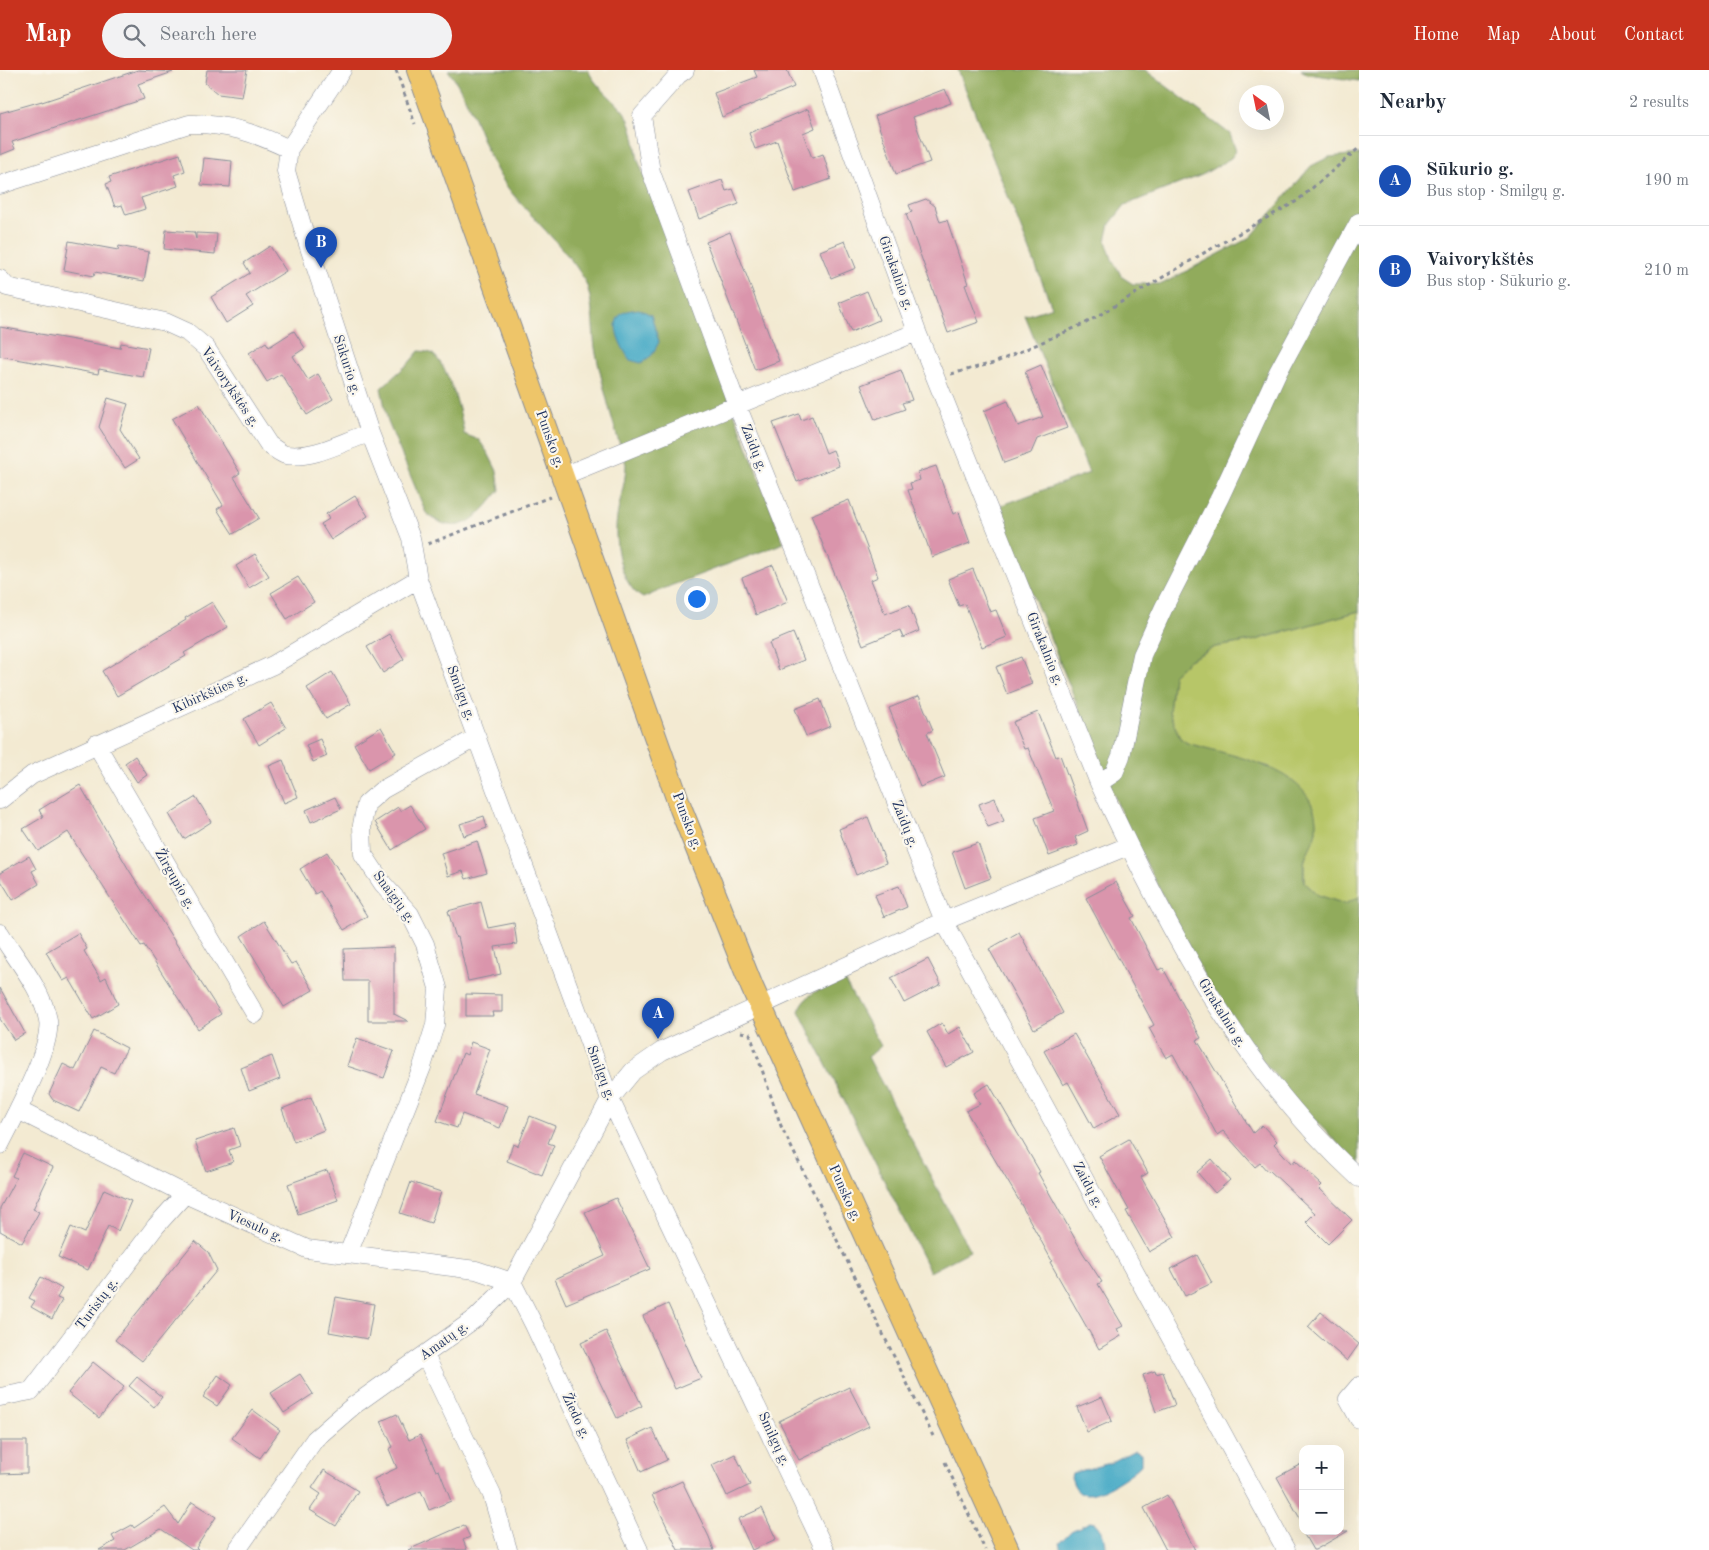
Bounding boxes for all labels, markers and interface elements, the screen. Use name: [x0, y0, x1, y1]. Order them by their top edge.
search box: [102, 13, 452, 58]
icon: search: [120, 21, 148, 49]
text: Map: [25, 23, 72, 47]
text: Search here: [160, 26, 257, 45]
text: Home: [1413, 26, 1459, 44]
text: Map: [1487, 26, 1520, 44]
text: About: [1548, 26, 1596, 44]
text: Contact: [1624, 26, 1684, 44]
north arrow: [1239, 85, 1284, 130]
text: Nearby: [1379, 92, 1447, 113]
text: 2 results: [1629, 95, 1689, 111]
text: Sūkurio g.: [1426, 161, 1514, 180]
text: A: [1389, 173, 1401, 189]
text: 190 m: [1644, 173, 1689, 189]
text: Bus stop · Smilgų g.: [1426, 184, 1565, 200]
pin: B: [305, 227, 337, 268]
street label: Girakalnio g.: [876, 234, 916, 312]
text: Vaivorykštės: [1426, 251, 1534, 270]
text: B: [1389, 263, 1401, 279]
text: 210 m: [1644, 263, 1689, 279]
text: Bus stop · Sūkurio g.: [1426, 274, 1571, 290]
street label: Sūkurio g.: [331, 333, 363, 397]
street label: Vaivorykštės g.: [198, 344, 262, 430]
street label: Punsko g.: [533, 408, 567, 470]
street label: Zaidų g.: [738, 422, 770, 474]
your location: [684, 586, 710, 612]
street label: Girakalnio g.: [1024, 610, 1066, 688]
street label: Smilgų g.: [444, 664, 478, 722]
street label: Kibirkšties g.: [170, 670, 250, 716]
street label: Punsko g.: [670, 790, 704, 852]
street label: Zaidų g.: [889, 798, 921, 850]
street label: Žirgupio g.: [152, 845, 200, 912]
street label: Snaigių g.: [370, 868, 418, 926]
street label: Girakalnio g.: [1195, 976, 1249, 1050]
pin: A: [642, 998, 674, 1039]
street label: Smilgų g.: [584, 1044, 618, 1102]
street label: Zaidų g.: [1070, 1160, 1106, 1210]
street label: Punsko g.: [826, 1163, 864, 1223]
street label: Viesulo g.: [225, 1207, 285, 1245]
street label: Turistų g.: [73, 1275, 121, 1333]
street label: Amatų g.: [417, 1319, 471, 1363]
street label: Žiedo g.: [559, 1390, 595, 1441]
street label: Smilgų g.: [755, 1410, 793, 1468]
map controls: [1299, 1445, 1344, 1535]
button: +: [1299, 1445, 1344, 1490]
button: −: [1299, 1490, 1344, 1535]

